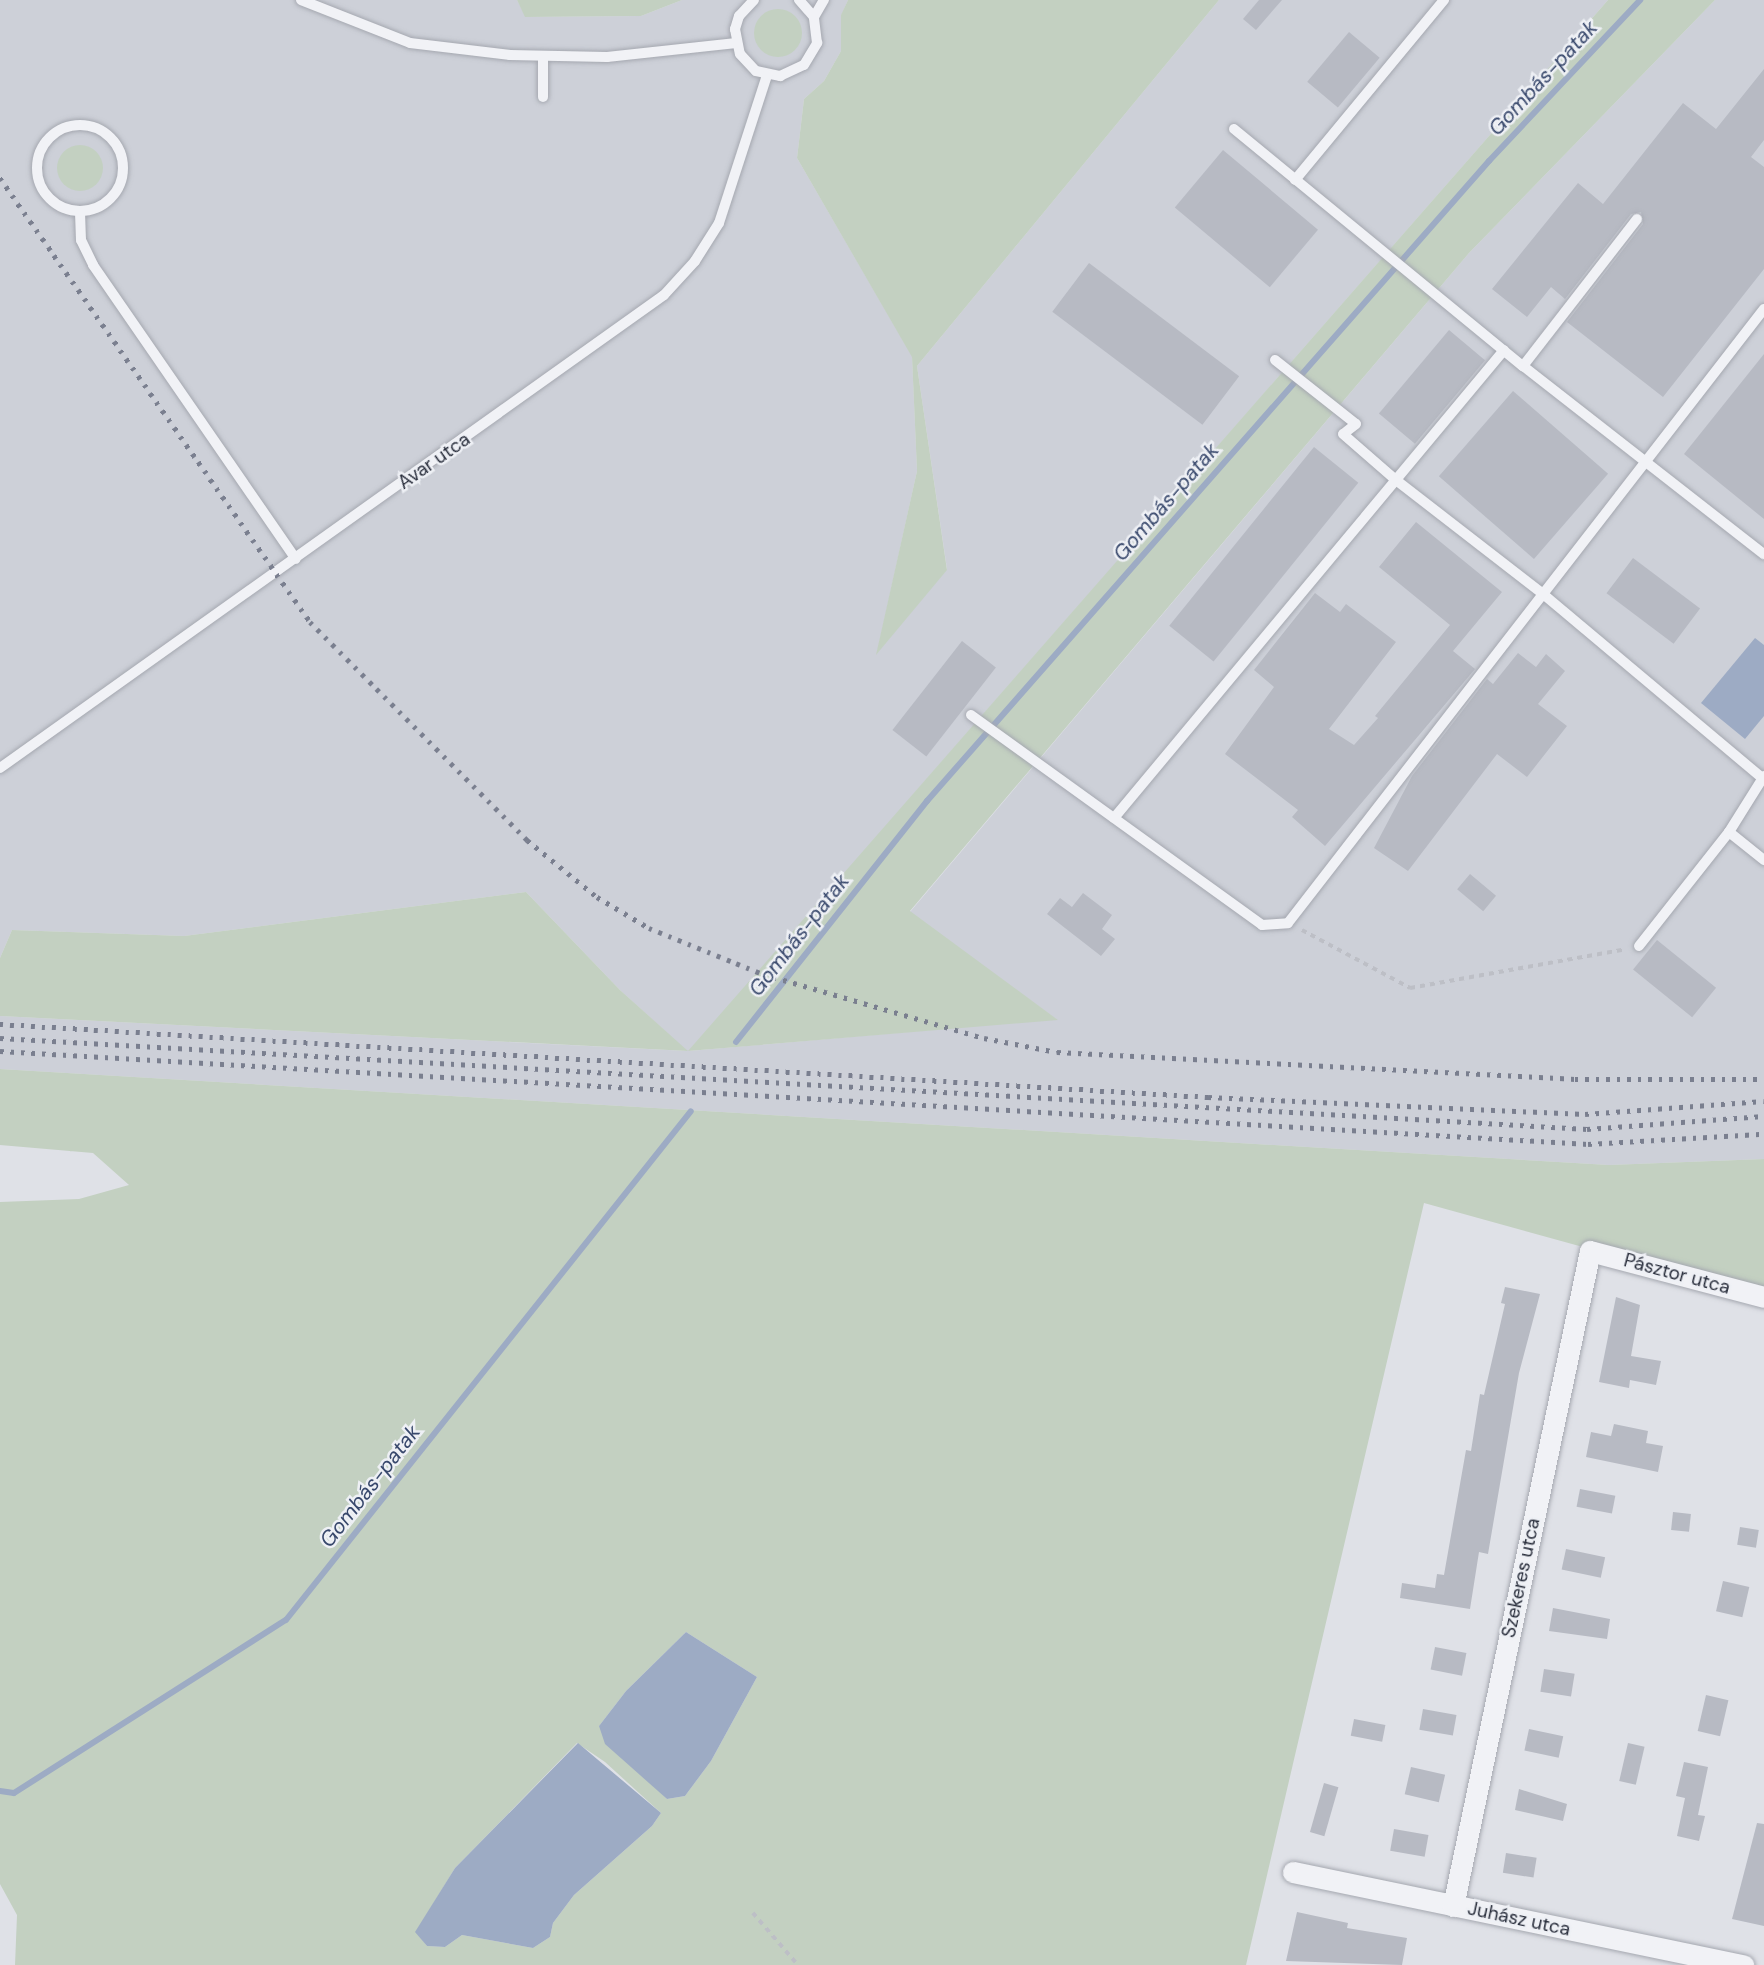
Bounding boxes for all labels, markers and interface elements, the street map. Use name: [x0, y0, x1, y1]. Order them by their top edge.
water label: Gombás-patak: [1483, 15, 1603, 141]
street label: Avar utca: [394, 428, 474, 494]
water label: Gombás-patak: [1108, 438, 1224, 566]
water label: Gombás-patak: [743, 869, 855, 1001]
street label: Pásztor utca: [1621, 1249, 1733, 1299]
water label: Gombás-patak: [314, 1420, 426, 1552]
street label: Szekeres utca: [1497, 1516, 1545, 1640]
street label: Juhász utca: [1466, 1897, 1572, 1941]

